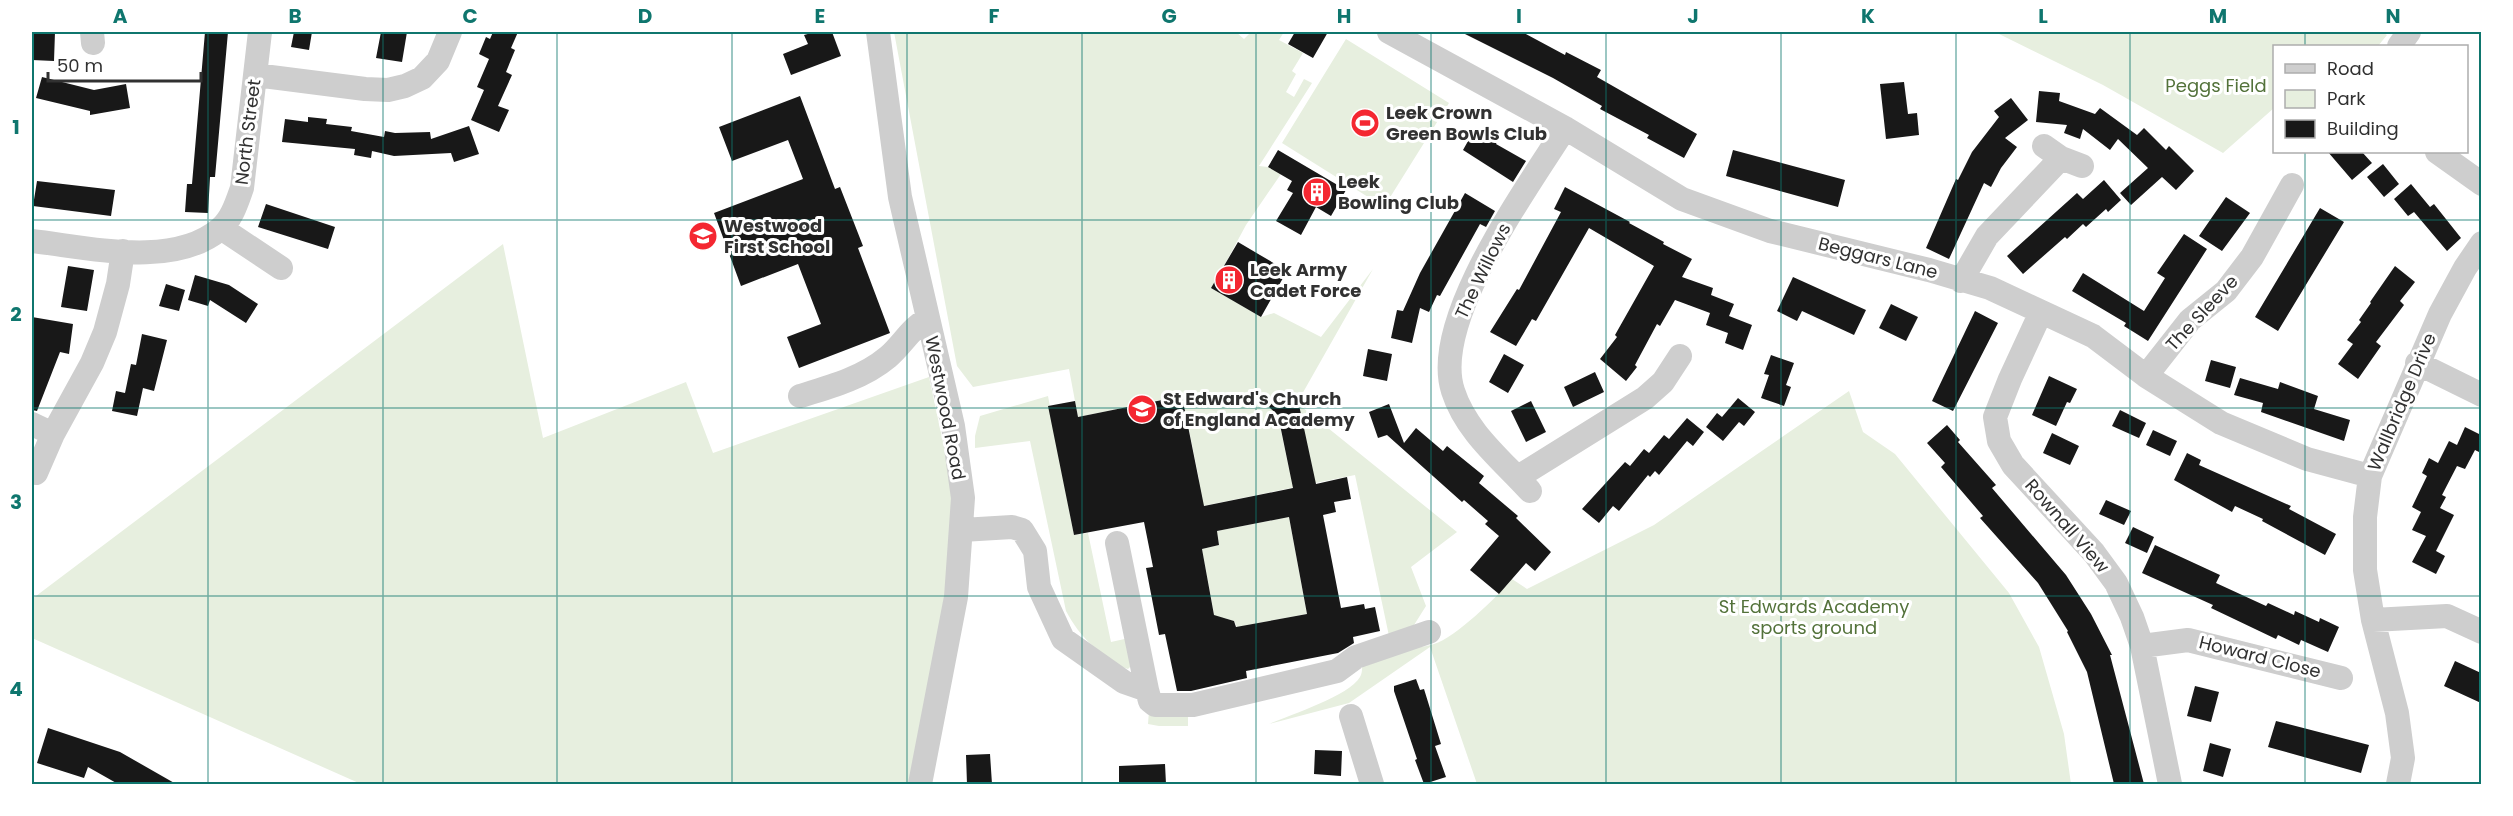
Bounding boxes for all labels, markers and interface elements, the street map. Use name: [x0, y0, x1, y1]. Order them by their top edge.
text: A: [113, 2, 128, 30]
text: B: [288, 2, 302, 30]
text: C: [462, 2, 478, 30]
text: D: [638, 2, 652, 30]
text: E: [815, 2, 825, 30]
text: F: [989, 2, 1000, 30]
text: G: [1161, 2, 1177, 30]
text: H: [1337, 2, 1351, 30]
text: I: [1516, 2, 1522, 30]
text: J: [1687, 2, 1699, 30]
text: K: [1861, 2, 1875, 30]
text: L: [2038, 2, 2048, 30]
text: M: [2209, 2, 2227, 30]
text: N: [2385, 2, 2401, 30]
scale bar: [48, 45, 201, 83]
legend: [2273, 45, 2468, 153]
text: 50 m: [57, 53, 103, 78]
text: Road: [2327, 56, 2374, 81]
park label: Peggs Field: [2165, 73, 2267, 98]
street label: North Street: [229, 78, 266, 186]
text: Park: [2327, 86, 2366, 111]
place label: Leek Crown Green Bowls Club: [1386, 100, 1547, 146]
sports icon: Leek Crown Green Bowls Club: [1349, 107, 1381, 139]
text: 1: [12, 113, 20, 141]
text: Building: [2327, 116, 2399, 141]
place label: Leek Bowling Club: [1338, 169, 1459, 215]
building icon: Leek Bowling Club: [1301, 176, 1333, 208]
place label: Westwood First School: [724, 213, 830, 259]
street label: The Willows: [1449, 219, 1517, 323]
school or university icon: Westwood First School: [687, 220, 719, 252]
street label: Beggars Lane: [1816, 231, 1940, 284]
place label: Leek Army Cadet Force: [1250, 257, 1361, 303]
building icon: Leek Army Cadet Force: [1213, 264, 1245, 296]
street label: The Sleeve: [2160, 269, 2243, 356]
text: 2: [10, 300, 22, 328]
street label: Wallbridge Drive: [2361, 329, 2442, 475]
street label: Westwood Road: [919, 334, 972, 482]
place label: St Edward's Church of England Academy: [1163, 386, 1355, 432]
school or university icon: St Edward's Church of England Academy: [1126, 393, 1158, 425]
street label: Rownall View: [2020, 473, 2115, 578]
text: 3: [10, 488, 22, 516]
park label: St Edwards Academy sports ground: [1719, 594, 1909, 640]
street label: Howard Close: [2196, 629, 2324, 684]
text: 4: [9, 675, 23, 703]

